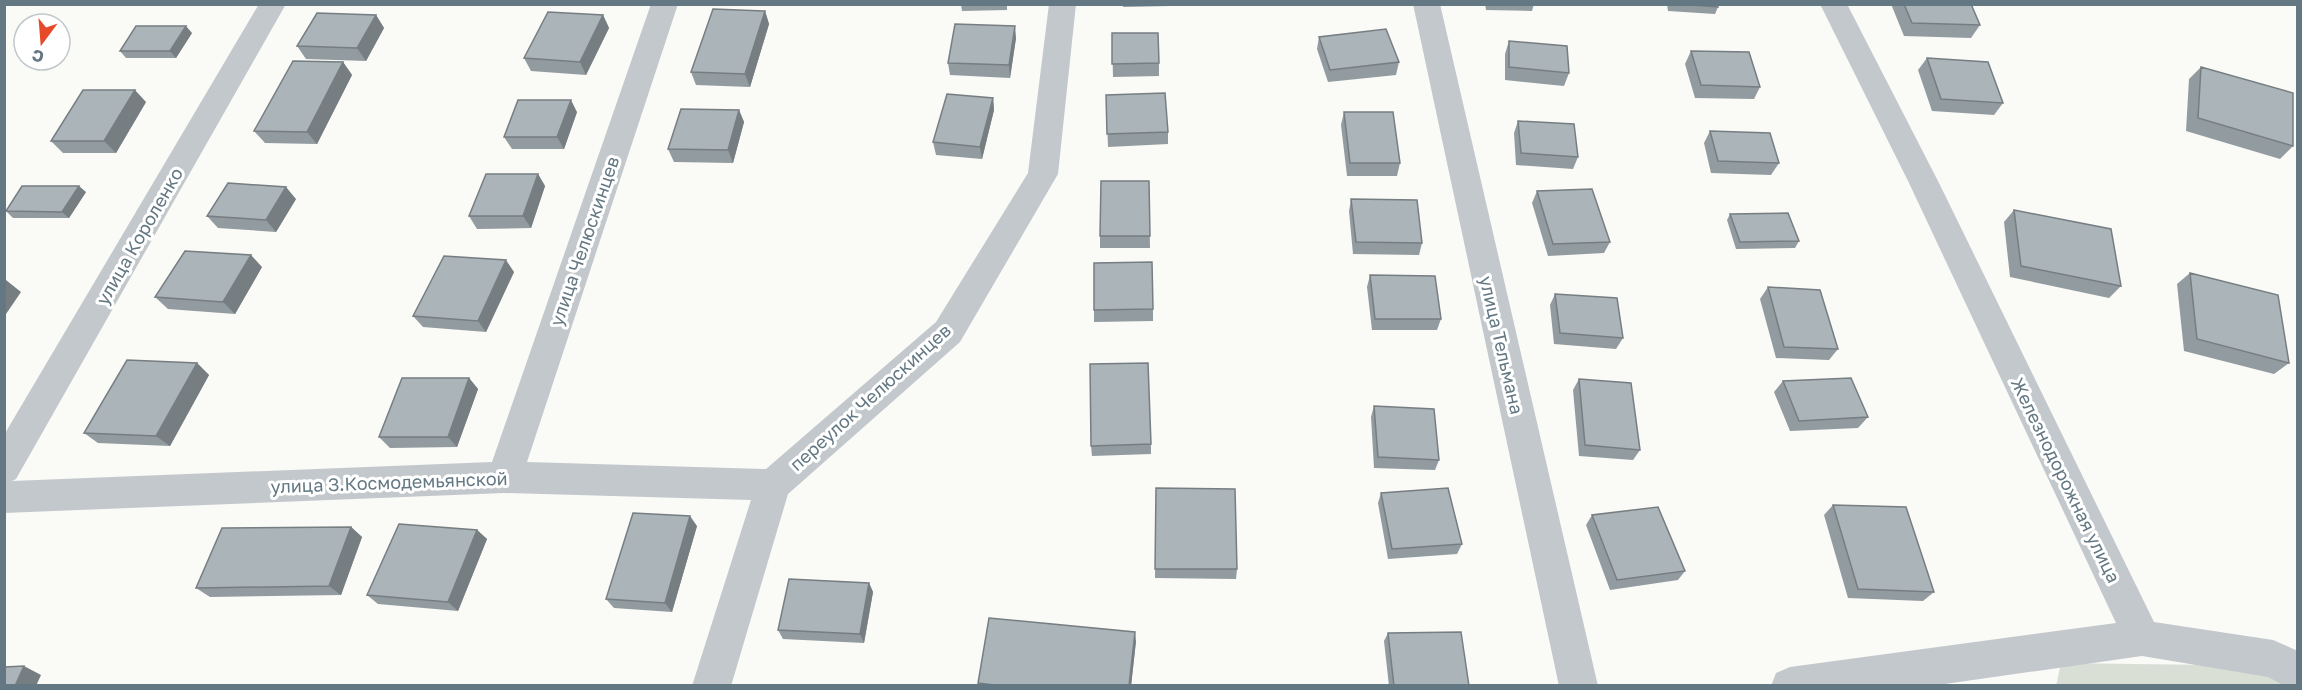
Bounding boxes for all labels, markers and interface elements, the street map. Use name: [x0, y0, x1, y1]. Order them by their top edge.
north arrow: [12, 12, 72, 72]
text: С: [30, 45, 46, 68]
street label: улица Челюскинцев: [545, 153, 623, 329]
street label: улица Короленко: [91, 164, 187, 308]
street label: улица Тельмана: [1475, 274, 1529, 416]
street label: переулок Челюскинцев: [785, 319, 955, 475]
street label: Железнодорожная улица: [2007, 374, 2125, 586]
street label: улица З.Космодемьянской: [270, 467, 508, 497]

